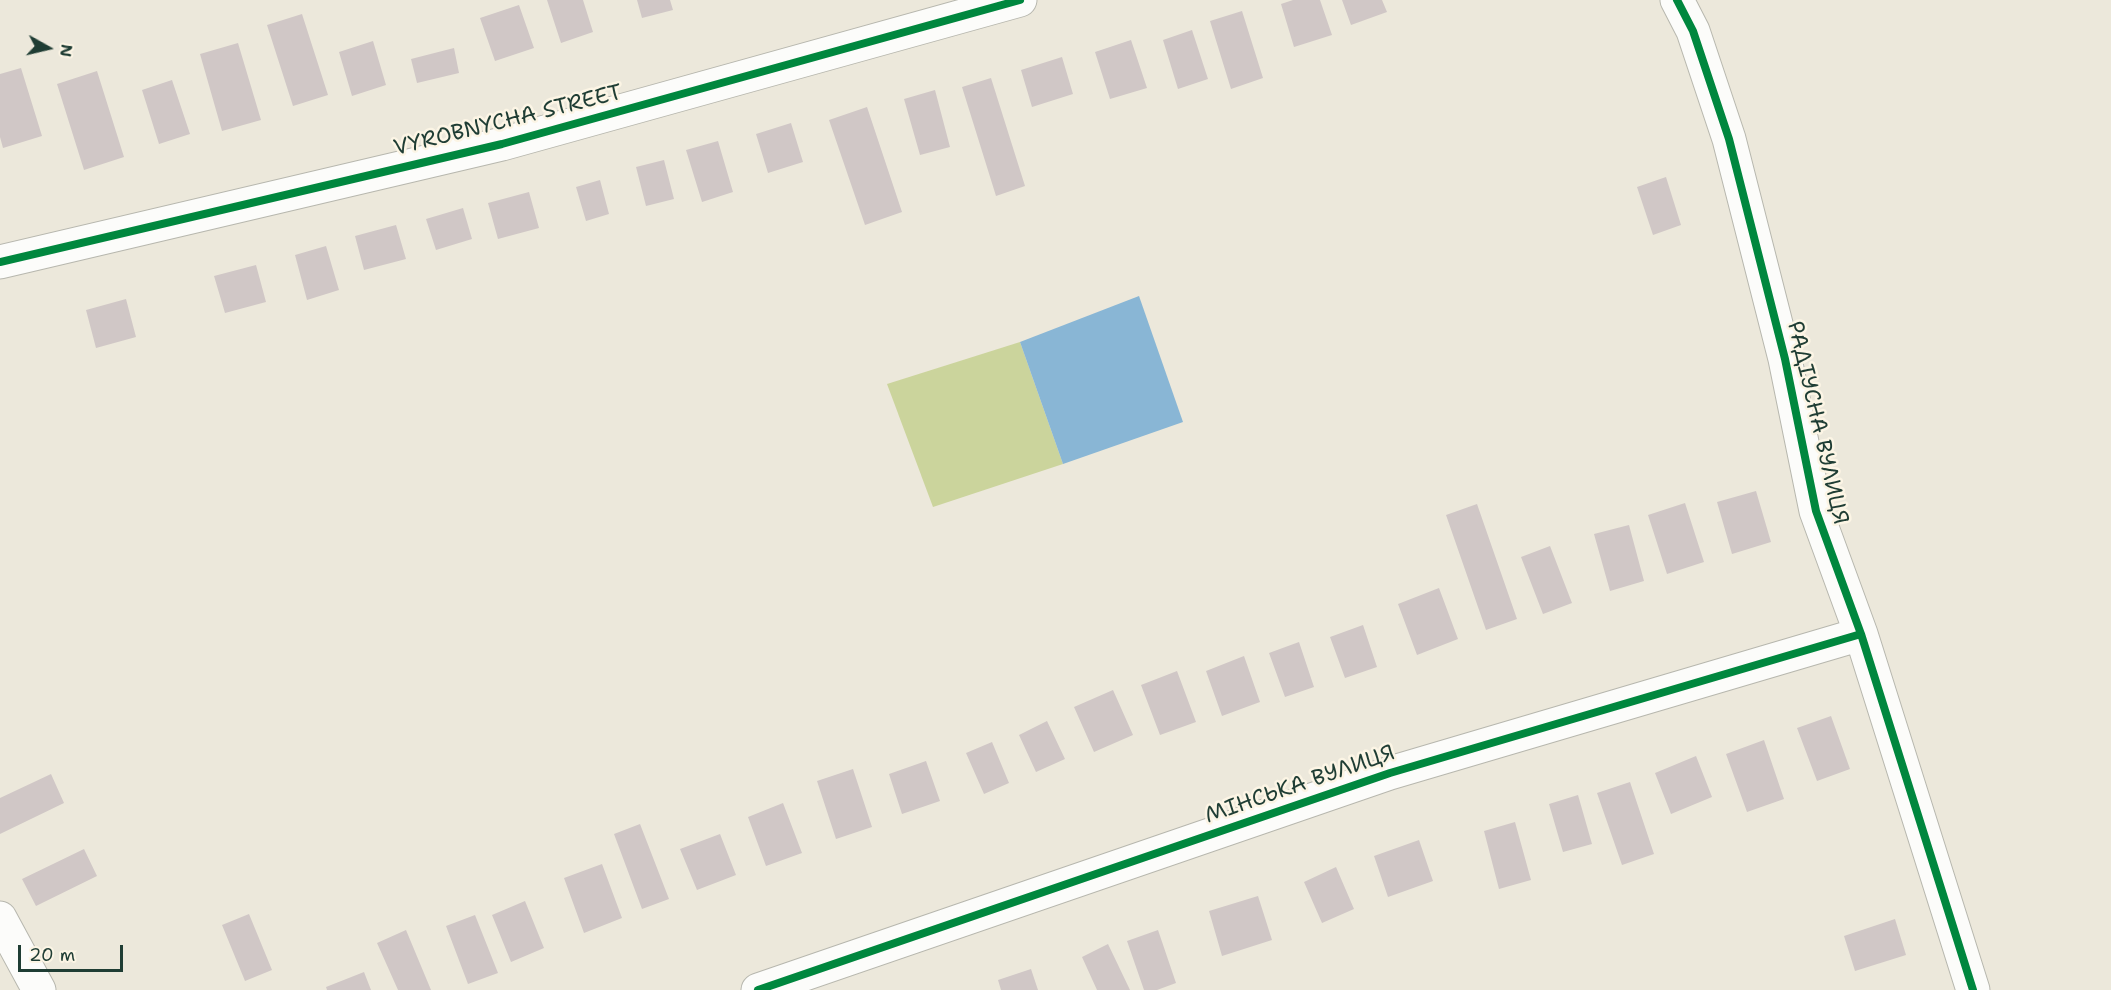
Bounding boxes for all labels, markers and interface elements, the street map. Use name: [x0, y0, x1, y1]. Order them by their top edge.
north arrow: [18, 18, 78, 78]
text: N: [55, 43, 78, 58]
street label: VYROBNYCHA STREET: [391, 80, 625, 162]
street label: РАДІУСНА ВУЛИЦЯ: [1781, 319, 1853, 527]
street label: МІНСЬКА ВУЛИЦЯ: [1202, 740, 1398, 830]
scale bar: [21, 933, 126, 971]
text: 20 m: [29, 943, 75, 967]

